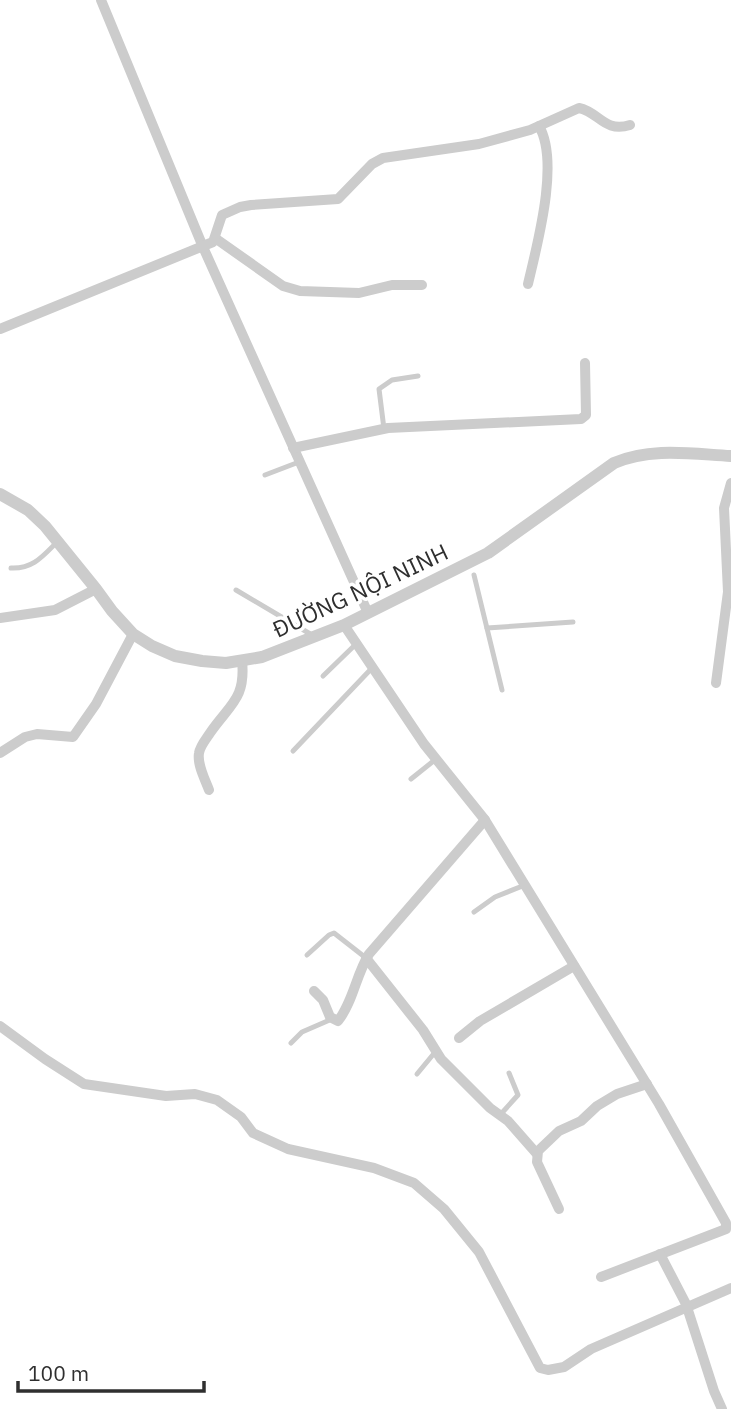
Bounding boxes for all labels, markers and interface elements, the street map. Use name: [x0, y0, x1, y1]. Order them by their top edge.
street label: ĐƯỜNG NỘI NINH: [267, 536, 453, 644]
scale bar: [18, 1350, 203, 1394]
text: 100 m: [28, 1359, 89, 1387]

